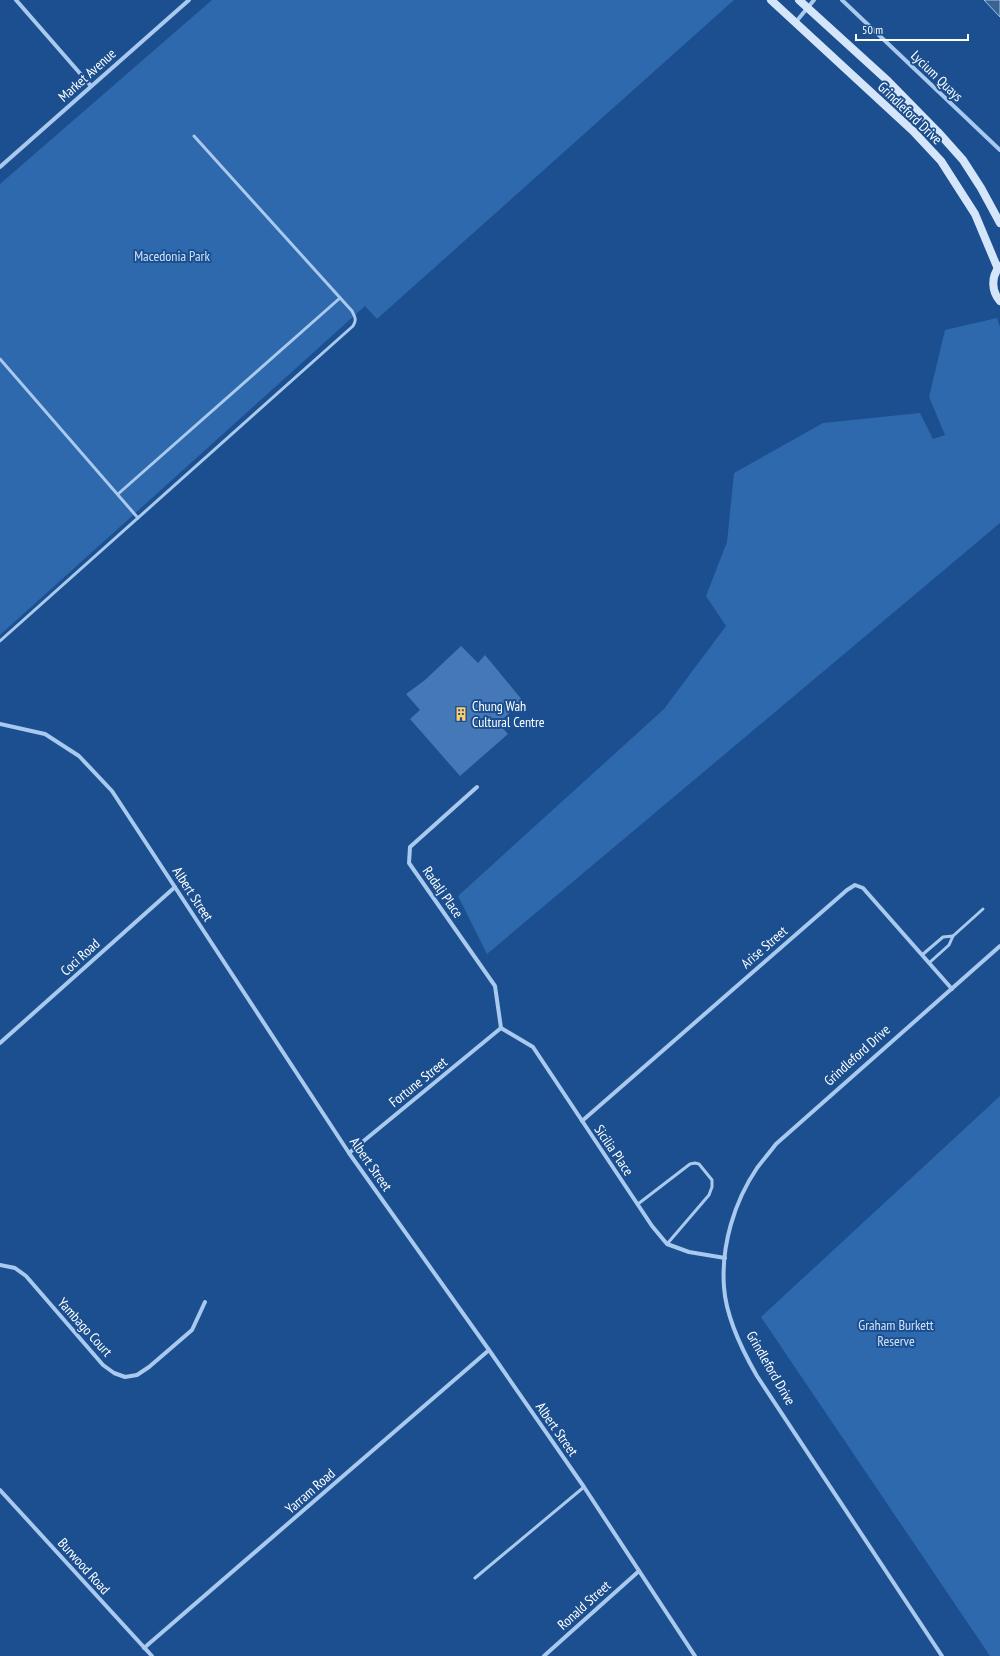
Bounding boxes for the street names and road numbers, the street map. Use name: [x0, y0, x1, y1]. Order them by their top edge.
street label: Market Avenue: [54, 44, 120, 106]
street label: Lycium Quays: [907, 47, 967, 105]
street label: Grindleford Drive: [874, 78, 946, 148]
street label: Albert Street: [169, 863, 217, 925]
street label: Radalj Place: [419, 863, 467, 921]
street label: Arise Street: [737, 922, 791, 972]
street label: Coci Road: [57, 935, 103, 979]
street label: Grindleford Drive: [820, 1020, 894, 1089]
street label: Fortune Street: [385, 1053, 451, 1111]
street label: Sicilia Place: [590, 1121, 638, 1179]
street label: Albert Street: [346, 1134, 396, 1195]
street label: Yambago Court: [54, 1294, 116, 1360]
street label: Grindleford Drive: [742, 1328, 800, 1409]
street label: Albert Street: [532, 1399, 582, 1460]
street label: Yarram Road: [281, 1464, 339, 1518]
street label: Burwood Road: [54, 1534, 114, 1598]
street label: Ronald Street: [554, 1576, 614, 1634]

